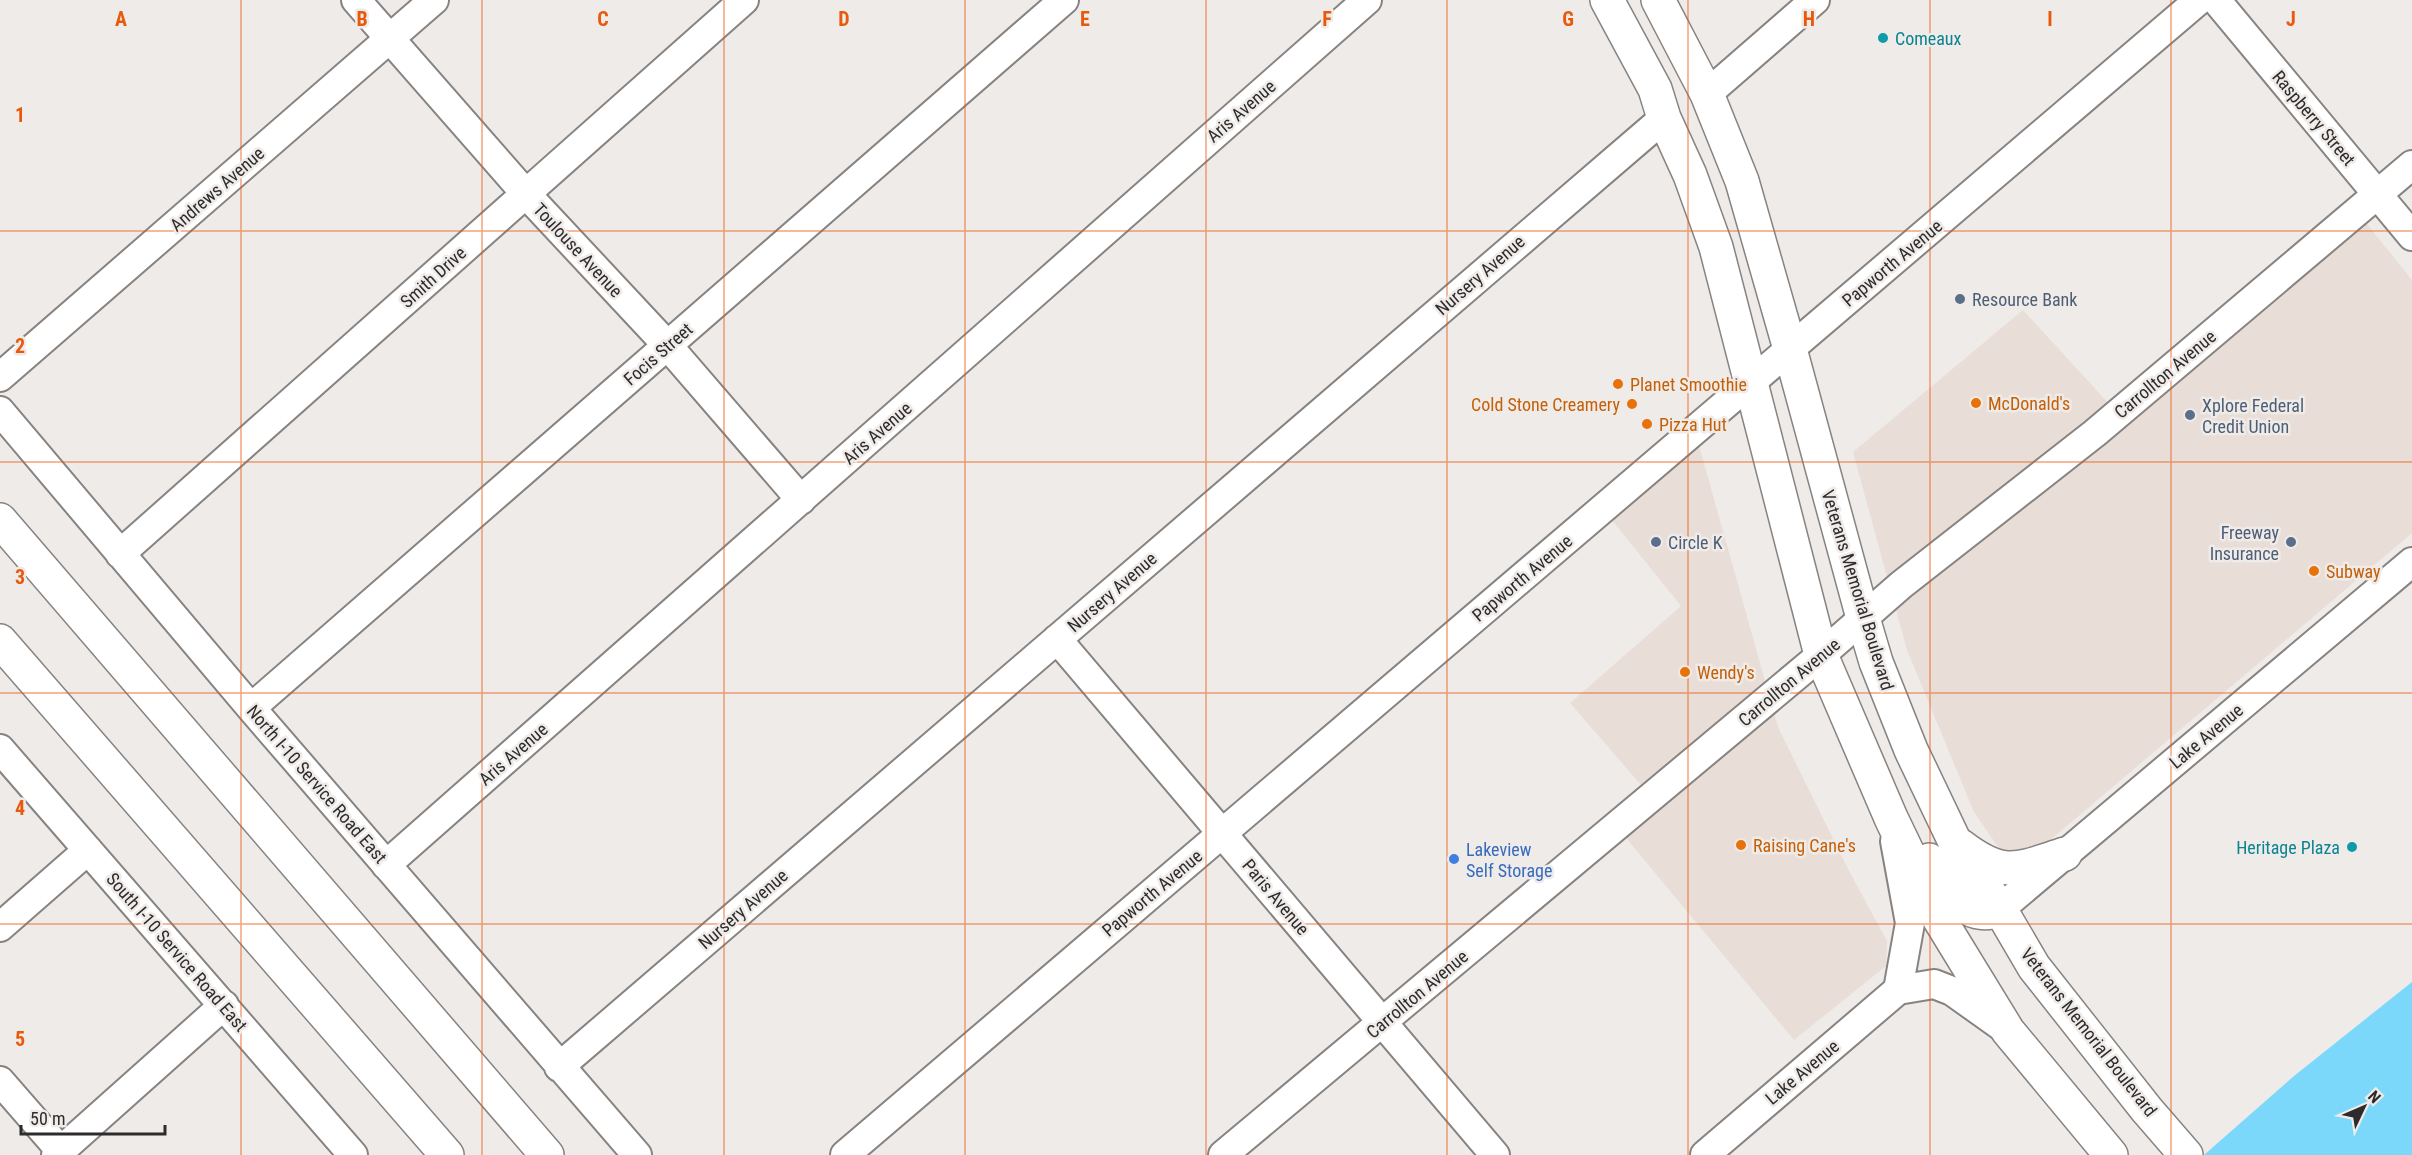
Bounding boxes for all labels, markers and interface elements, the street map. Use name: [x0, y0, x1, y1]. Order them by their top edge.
text: A: [115, 7, 127, 31]
text: B: [356, 7, 368, 31]
text: C: [597, 7, 609, 31]
text: D: [838, 7, 850, 31]
text: E: [1080, 7, 1090, 31]
text: F: [1322, 7, 1332, 31]
text: G: [1562, 7, 1574, 31]
text: H: [1803, 7, 1815, 31]
text: I: [2047, 7, 2053, 31]
text: J: [2286, 7, 2296, 31]
place label: Comeaux: [1895, 28, 1962, 49]
marker: Comeaux: [1876, 31, 1890, 45]
street label: Raspberry Street: [2268, 66, 2360, 170]
street label: Aris Avenue: [1202, 75, 1280, 147]
text: 1: [15, 103, 25, 127]
street label: Andrews Avenue: [166, 142, 268, 236]
street label: Toulouse Avenue: [529, 199, 627, 301]
street label: Papworth Avenue: [1838, 215, 1946, 311]
street label: Nursery Avenue: [1431, 231, 1529, 319]
street label: Smith Drive: [396, 242, 470, 312]
place label: Resource Bank: [1972, 289, 2077, 310]
marker: Resource Bank: [1953, 292, 1967, 306]
street label: Focis Street: [619, 318, 697, 390]
street label: Carrollton Avenue: [2110, 326, 2220, 422]
text: 2: [15, 334, 25, 358]
place label: Planet Smoothie: [1630, 374, 1747, 395]
marker: Planet Smoothie: [1611, 377, 1625, 391]
place label: McDonald's: [1988, 393, 2070, 414]
place label: Cold Stone Creamery: [1471, 394, 1620, 415]
place label: Xplore Federal Credit Union: [2202, 395, 2304, 437]
marker: McDonald's: [1969, 396, 1983, 410]
street label: Aris Avenue: [838, 397, 916, 469]
marker: Cold Stone Creamery: [1625, 397, 1639, 411]
marker: Xplore Federal Credit Union: [2183, 408, 2197, 422]
place label: Pizza Hut: [1659, 414, 1727, 435]
marker: Pizza Hut: [1640, 417, 1654, 431]
street label: Veterans Memorial Boulevard: [1818, 487, 1898, 693]
place label: Freeway Insurance: [2210, 522, 2279, 564]
street label: Papworth Avenue: [1468, 530, 1576, 626]
place label: Circle K: [1668, 532, 1723, 553]
marker: Circle K: [1649, 535, 1663, 549]
marker: Freeway Insurance: [2284, 535, 2298, 549]
street label: Nursery Avenue: [1063, 548, 1161, 636]
place label: Subway: [2326, 561, 2381, 582]
marker: Subway: [2307, 564, 2321, 578]
text: 3: [15, 565, 25, 589]
street label: Carrollton Avenue: [1734, 634, 1844, 730]
place label: Wendy's: [1697, 662, 1755, 683]
marker: Wendy's: [1678, 665, 1692, 679]
street label: Lake Avenue: [2165, 699, 2247, 773]
street label: North I-10 Service Road East: [243, 701, 391, 867]
street label: Aris Avenue: [474, 718, 552, 790]
text: 4: [15, 796, 25, 820]
place label: Raising Cane's: [1753, 835, 1856, 856]
place label: Heritage Plaza: [2236, 837, 2340, 858]
marker: Raising Cane's: [1734, 838, 1748, 852]
place label: Lakeview Self Storage: [1466, 839, 1552, 881]
marker: Heritage Plaza: [2345, 840, 2359, 854]
street label: Papworth Avenue: [1098, 845, 1206, 941]
marker: Lakeview Self Storage: [1447, 852, 1461, 866]
street label: Paris Avenue: [1238, 855, 1314, 939]
street label: Nursery Avenue: [694, 865, 792, 953]
street label: South I-10 Service Road East: [102, 868, 252, 1036]
street label: Veterans Memorial Boulevard: [2017, 943, 2161, 1121]
street label: Carrollton Avenue: [1362, 946, 1472, 1042]
text: 5: [15, 1027, 25, 1051]
street label: Lake Avenue: [1761, 1035, 1843, 1109]
north arrow: [2334, 1077, 2394, 1137]
text: N: [2364, 1087, 2385, 1107]
scale bar: [21, 1098, 165, 1136]
text: 50 m: [30, 1108, 65, 1129]

